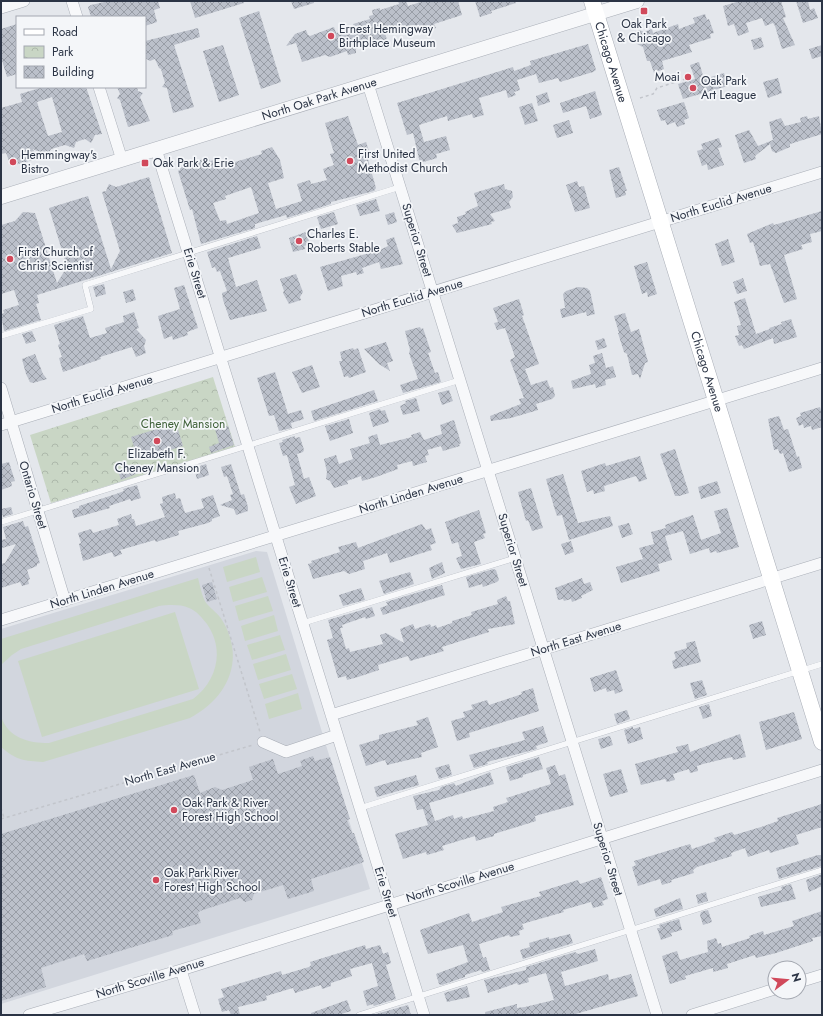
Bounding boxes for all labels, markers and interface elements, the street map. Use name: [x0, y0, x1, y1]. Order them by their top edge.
marker: Oak Park & Chicago: [639, 6, 649, 16]
place label: Oak Park & Chicago: [617, 15, 672, 47]
legend: [16, 16, 146, 88]
place label: Ernest Hemingway Birthplace Museum: [339, 20, 436, 52]
street label: Chicago Avenue: [590, 20, 632, 105]
text: Road: [52, 23, 78, 41]
marker: Ernest Hemingway Birthplace Museum: [326, 31, 336, 41]
text: Park: [52, 43, 74, 61]
text: Building: [52, 63, 94, 81]
place label: Moai: [655, 68, 680, 86]
marker: Moai: [683, 72, 693, 82]
place label: Oak Park Art League: [701, 72, 756, 104]
street label: North Oak Park Avenue: [260, 73, 379, 125]
marker: Oak Park Art League: [688, 83, 698, 93]
place label: First United Methodist Church: [358, 145, 448, 177]
place label: Hemmingway's Bistro: [21, 146, 97, 178]
place label: Oak Park & Erie: [153, 154, 234, 172]
marker: First United Methodist Church: [345, 156, 355, 166]
marker: Hemmingway's Bistro: [8, 157, 18, 167]
marker: Oak Park & Erie: [140, 158, 150, 168]
street label: North Euclid Avenue: [668, 179, 774, 227]
street label: Superior Street: [397, 201, 437, 279]
place label: Charles E. Roberts Stable: [307, 225, 380, 257]
marker: Charles E. Roberts Stable: [294, 236, 304, 246]
place label: First Church of Christ Scientist: [18, 243, 93, 275]
street label: Erie Street: [179, 245, 211, 301]
marker: First Church of Christ Scientist: [5, 254, 15, 264]
street label: North Euclid Avenue: [359, 274, 465, 322]
street label: Chicago Avenue: [686, 329, 728, 414]
street label: North Euclid Avenue: [49, 370, 155, 418]
park label: Cheney Mansion: [141, 415, 225, 433]
marker: Elizabeth F. Cheney Mansion: [152, 436, 162, 446]
place label: Elizabeth F. Cheney Mansion: [115, 445, 199, 477]
street label: Ontario Street: [14, 459, 52, 531]
street label: North Linden Avenue: [357, 470, 465, 518]
street label: Superior Street: [493, 511, 533, 589]
street label: Erie Street: [274, 554, 306, 610]
street label: North Linden Avenue: [48, 565, 156, 613]
street label: North East Avenue: [529, 617, 623, 661]
street label: North East Avenue: [122, 747, 218, 791]
place label: Oak Park & River Forest High School: [182, 794, 279, 826]
marker: Oak Park & River Forest High School: [169, 805, 179, 815]
street label: Superior Street: [588, 820, 628, 898]
street label: North Scoville Avenue: [404, 857, 516, 907]
place label: Oak Park River Forest High School: [164, 864, 261, 896]
street label: Erie Street: [370, 864, 402, 920]
marker: Oak Park River Forest High School: [151, 875, 161, 885]
street label: North Scoville Avenue: [94, 953, 206, 1003]
north arrow: [767, 960, 807, 1000]
text: N: [788, 971, 806, 984]

